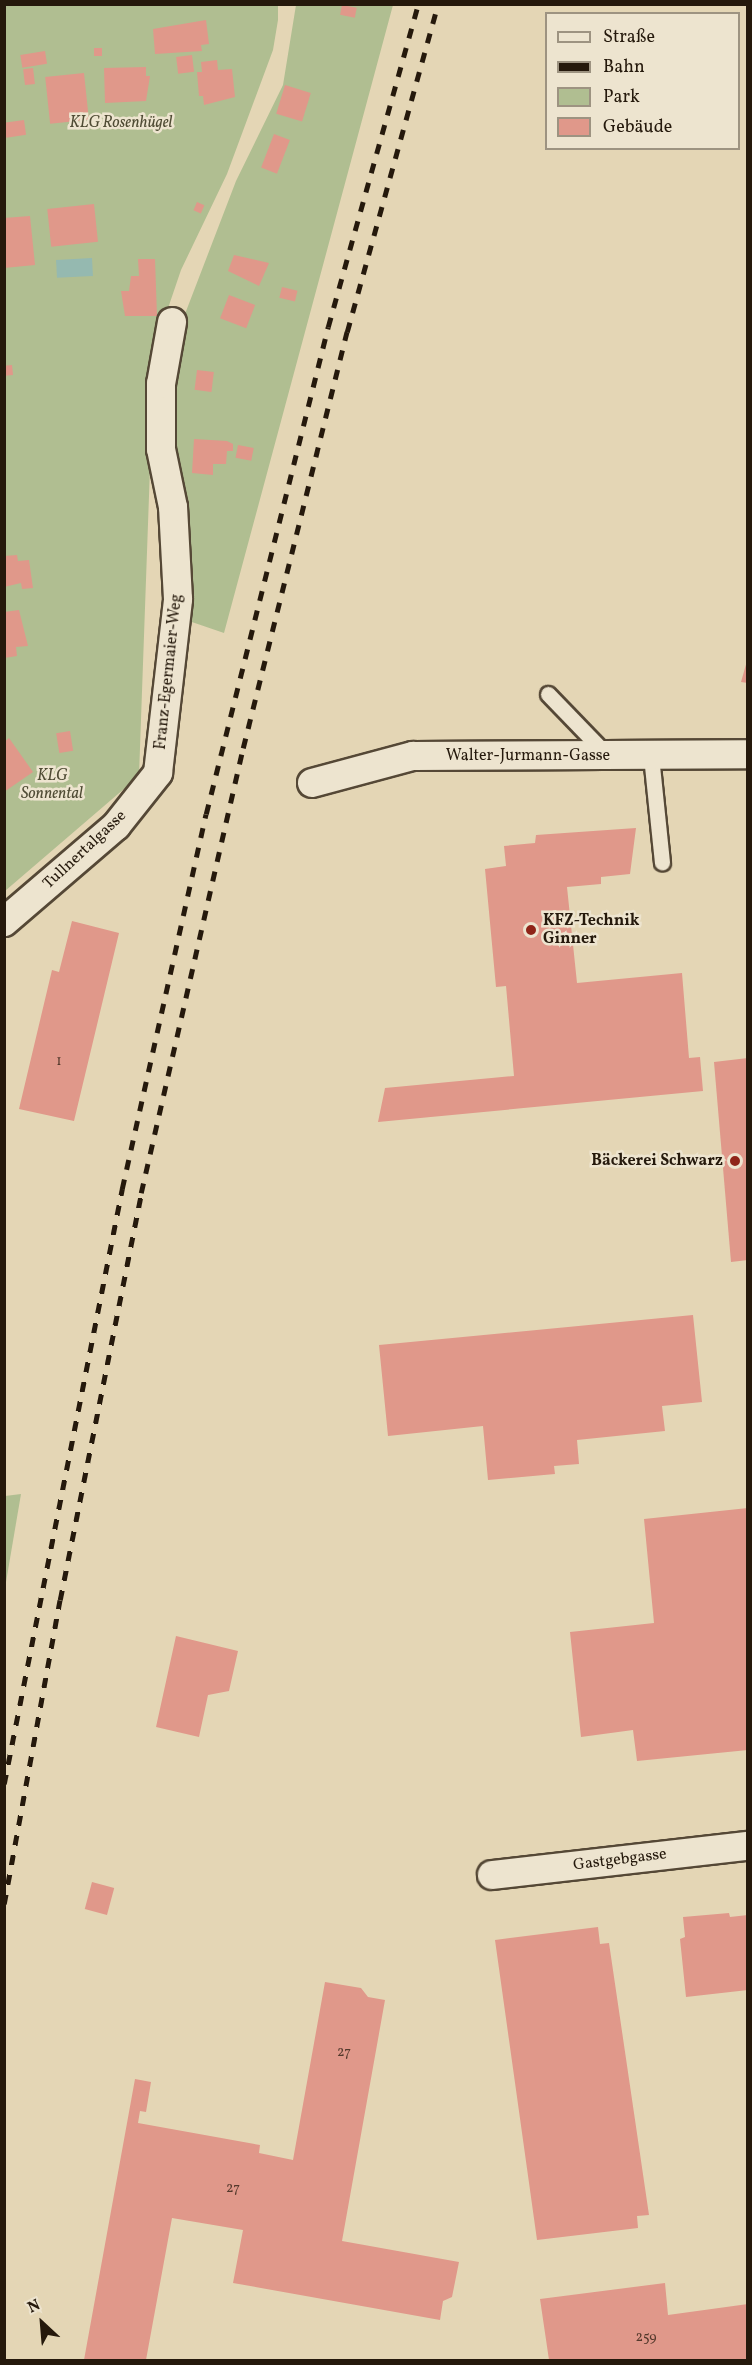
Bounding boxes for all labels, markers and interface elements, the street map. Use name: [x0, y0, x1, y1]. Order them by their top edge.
legend: [545, 12, 740, 150]
text: Straße: [603, 25, 655, 50]
text: Bahn: [603, 55, 645, 80]
text: Park: [603, 85, 640, 110]
park label: KLG Rosenhügel: [69, 113, 173, 133]
text: Gebäude: [603, 115, 672, 140]
street label: Franz-Egermaier-Weg: [151, 593, 187, 751]
street label: Walter-Jurmann-Gasse: [446, 746, 610, 766]
park label: KLG Sonnental: [21, 766, 83, 804]
street label: Tullnertalgasse: [39, 807, 131, 893]
place label: KFZ-Technik Ginner: [543, 911, 640, 949]
marker: KFZ-Technik Ginner: [524, 923, 538, 937]
house number: 1: [56, 1054, 62, 1070]
place label: Bäckerei Schwarz: [591, 1151, 723, 1171]
marker: Bäckerei Schwarz: [728, 1154, 742, 1168]
street label: Gastgebgasse: [572, 1845, 668, 1875]
house number: 27: [337, 2045, 351, 2061]
house number: 27: [226, 2181, 240, 2197]
north arrow: [12, 2293, 72, 2353]
text: N: [24, 2294, 44, 2319]
house number: 259: [635, 2330, 657, 2346]

